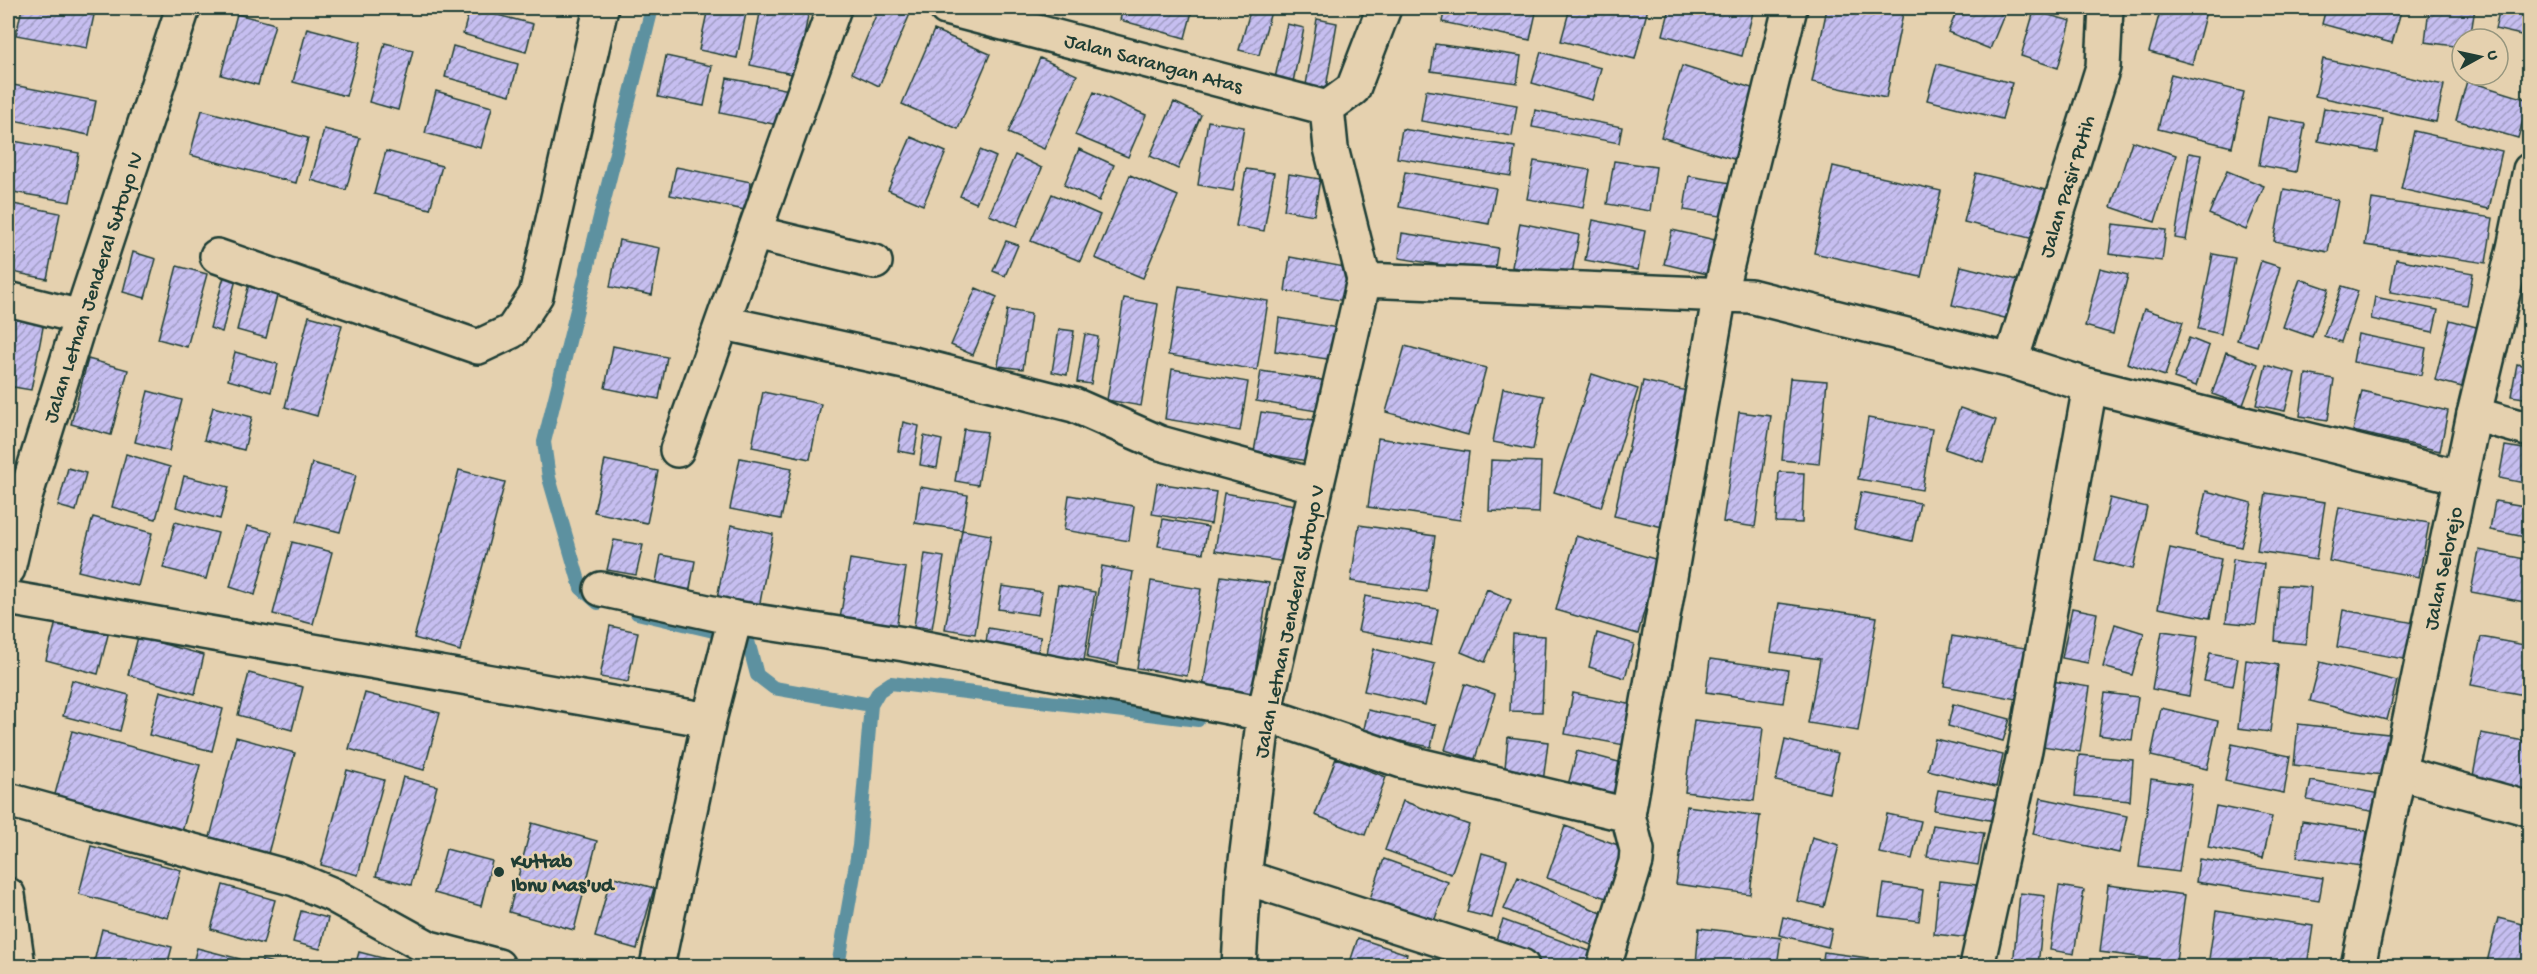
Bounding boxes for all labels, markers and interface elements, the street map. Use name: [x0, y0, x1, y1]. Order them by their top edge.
north arrow: [2450, 27, 2510, 87]
street label: Jalan Sarangan Atas: [1061, 30, 1246, 102]
text: U: [2481, 50, 2502, 62]
street label: Jalan Pasir Putih: [2036, 113, 2103, 261]
street label: Jalan Letnan Jenderal Sutoyo IV: [40, 149, 151, 427]
street label: Jalan Letnan Jenderal Sutoyo V: [1250, 483, 1333, 761]
street label: Jalan Selorejo: [2420, 505, 2471, 633]
place label: Kuttab Ibnu Mas'ud: [510, 851, 616, 900]
marker: Kuttab Ibnu Mas'ud: [492, 865, 506, 879]

